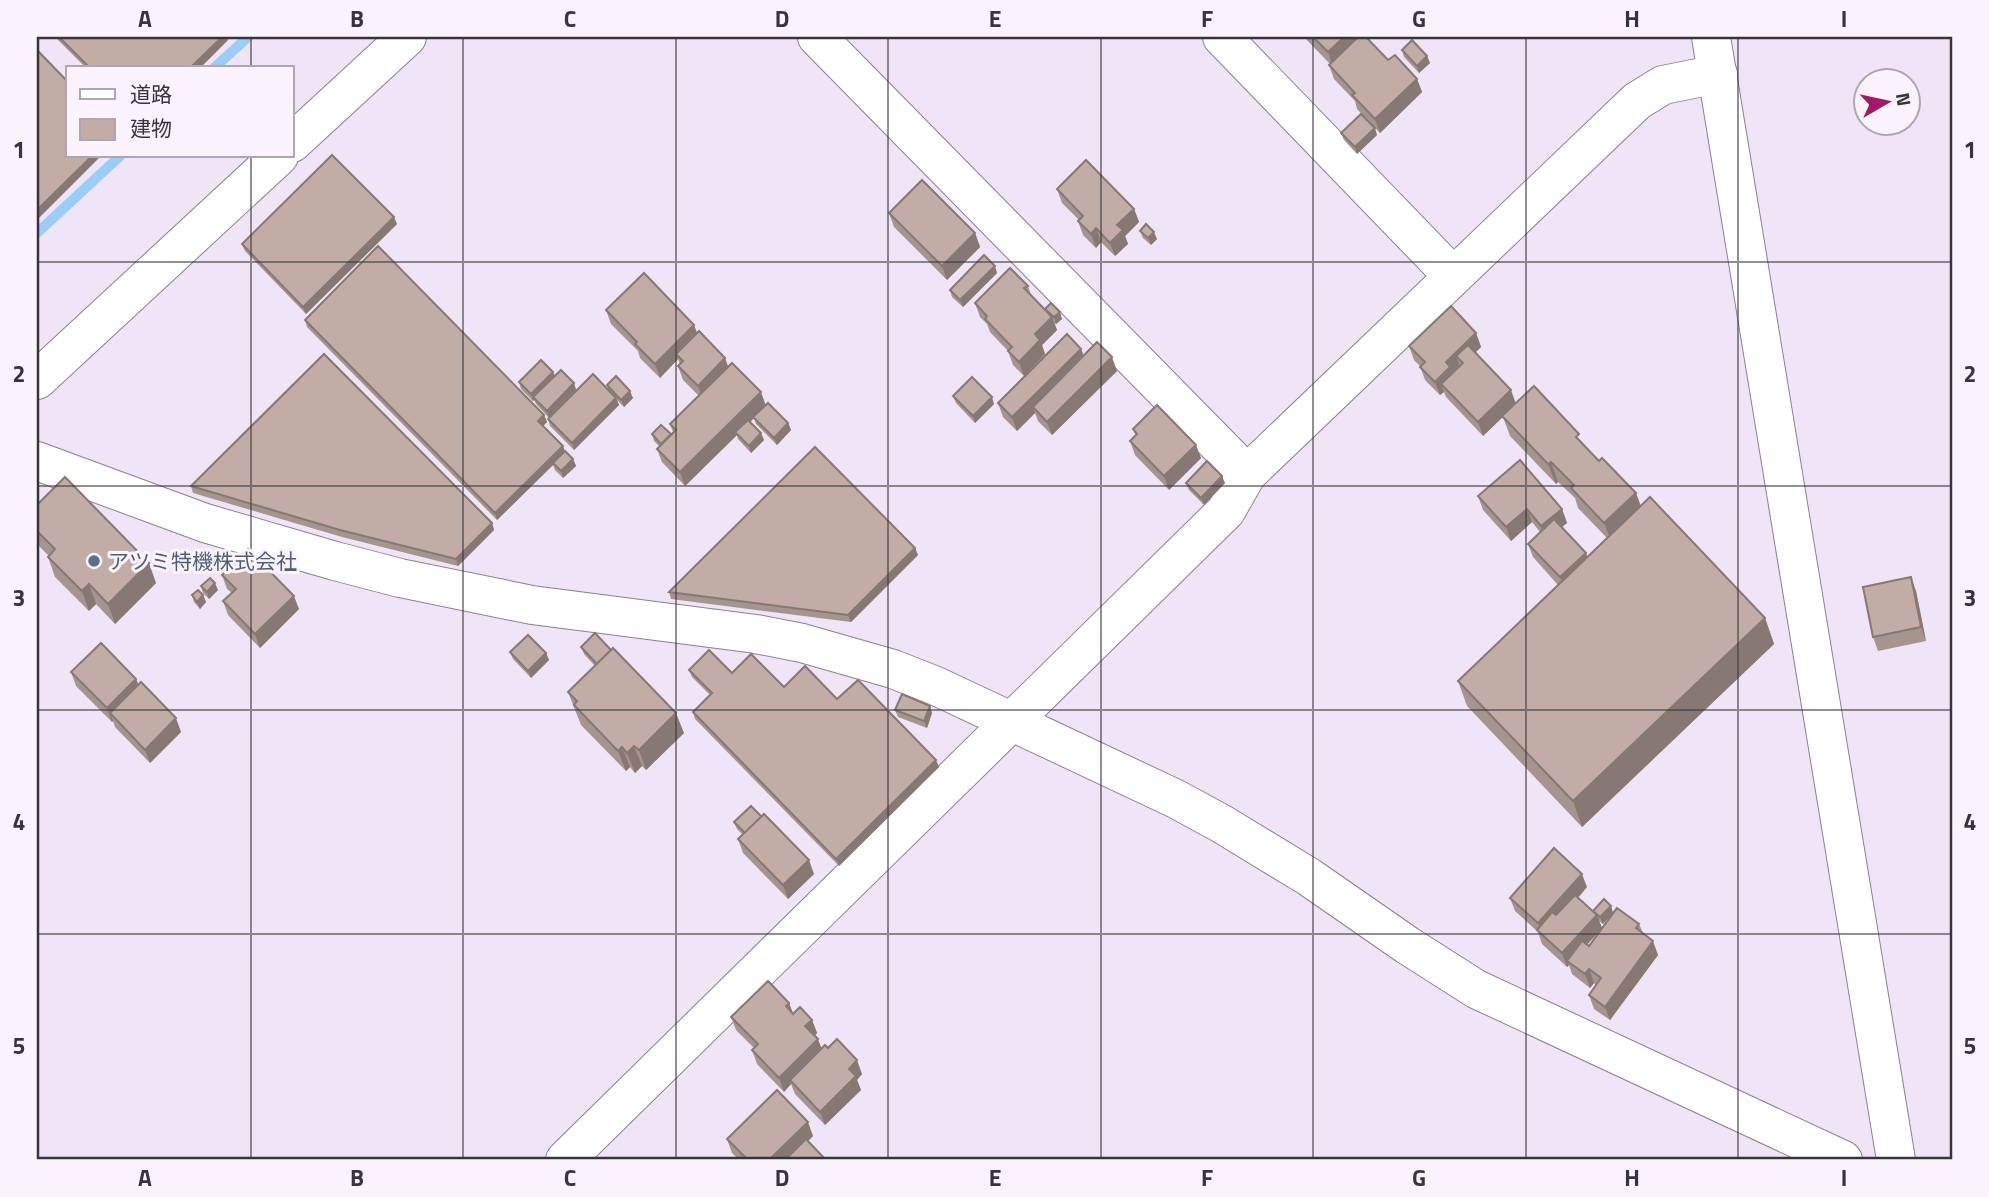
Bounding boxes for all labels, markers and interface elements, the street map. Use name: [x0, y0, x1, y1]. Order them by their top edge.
text: A: [138, 1, 152, 36]
text: B: [350, 1, 364, 36]
text: C: [564, 1, 576, 36]
text: D: [775, 1, 789, 36]
text: E: [989, 1, 1001, 36]
text: F: [1201, 1, 1213, 36]
text: G: [1412, 1, 1426, 36]
text: H: [1624, 1, 1640, 36]
text: I: [1841, 1, 1847, 36]
legend: [66, 66, 294, 158]
north arrow: [1853, 66, 1923, 136]
text: 道路: [130, 78, 172, 110]
text: N: [1889, 90, 1920, 108]
text: 建物: [130, 112, 172, 144]
text: 1: [13, 132, 25, 167]
text: 1: [1964, 132, 1976, 167]
text: 2: [13, 356, 25, 391]
text: 2: [1964, 356, 1976, 391]
place label: アツミ特機株式会社: [108, 545, 297, 577]
marker: アツミ特機株式会社: [86, 553, 102, 569]
text: 3: [13, 580, 25, 615]
text: 3: [1964, 580, 1976, 615]
text: 4: [13, 804, 25, 839]
text: 4: [1964, 804, 1976, 839]
text: 5: [13, 1028, 25, 1063]
text: 5: [1964, 1028, 1976, 1063]
text: A: [138, 1160, 152, 1195]
text: B: [350, 1160, 364, 1195]
text: C: [564, 1160, 576, 1195]
text: D: [775, 1160, 789, 1195]
text: E: [989, 1160, 1001, 1195]
text: F: [1201, 1160, 1213, 1195]
text: G: [1412, 1160, 1426, 1195]
text: H: [1624, 1160, 1640, 1195]
text: I: [1841, 1160, 1847, 1195]

